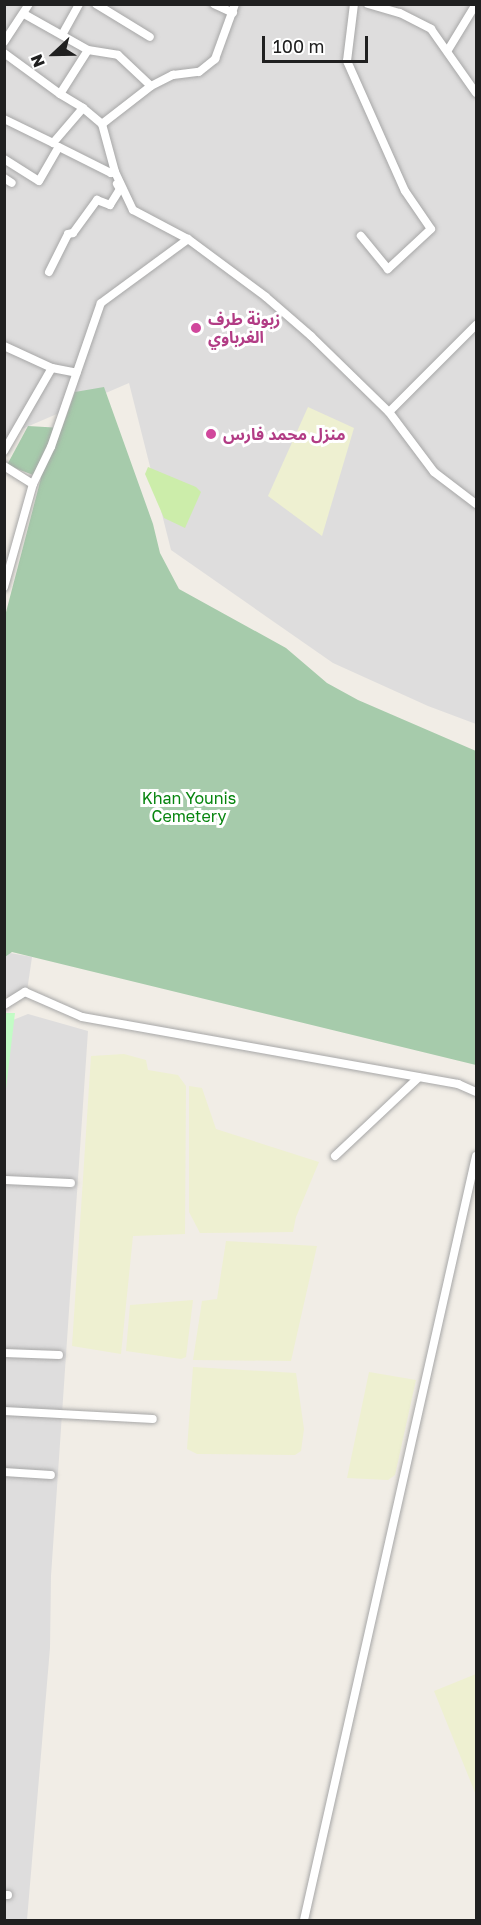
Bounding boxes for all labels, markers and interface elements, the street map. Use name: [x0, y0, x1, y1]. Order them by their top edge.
north arrow: [24, 24, 84, 84]
scale bar: [265, 24, 372, 62]
text: 100 m: [273, 35, 324, 57]
text: N: [26, 51, 49, 70]
place label: زبونة طرف الغرباوي: [208, 309, 280, 347]
marker: زبونة طرف الغرباوي: [189, 321, 203, 335]
place label: منزل محمد فارس: [223, 424, 346, 444]
marker: منزل محمد فارس: [204, 427, 218, 441]
park label: Khan Younis Cemetery: [142, 788, 236, 826]

